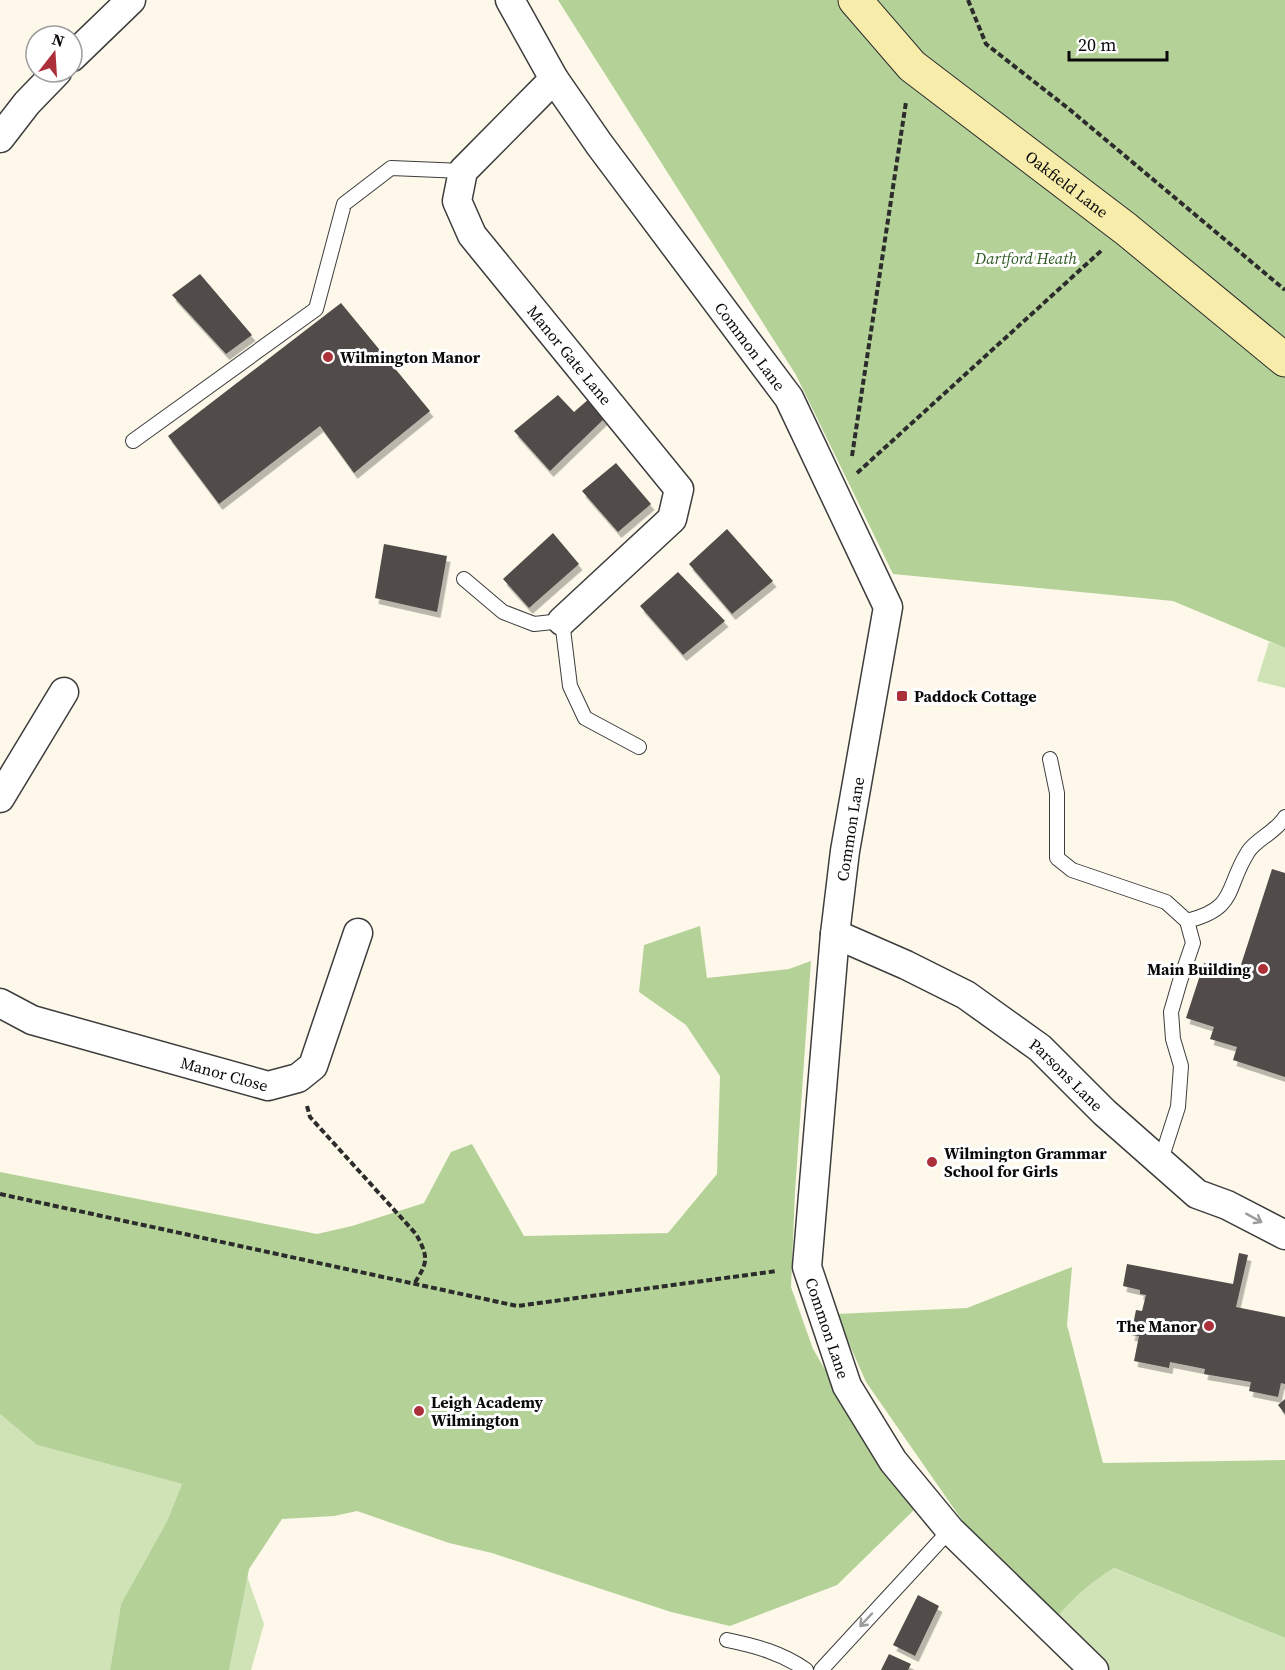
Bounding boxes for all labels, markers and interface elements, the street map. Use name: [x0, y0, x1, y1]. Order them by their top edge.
north arrow: [24, 24, 84, 84]
scale bar: [1069, 24, 1166, 62]
text: N: [50, 27, 68, 52]
text: 20 m: [1078, 32, 1116, 57]
street label: Oakfield Lane: [1021, 145, 1113, 223]
park label: Dartford Heath: [974, 247, 1077, 269]
street label: Common Lane: [710, 297, 791, 395]
street label: Manor Gate Lane: [522, 300, 617, 410]
place label: Wilmington Manor: [340, 346, 481, 368]
marker: Wilmington Manor: [321, 350, 335, 364]
place label: Paddock Cottage: [914, 685, 1037, 707]
marker: Paddock Cottage: [895, 689, 909, 703]
street label: Common Lane: [831, 775, 869, 883]
place label: Main Building: [1147, 958, 1251, 980]
marker: Main Building: [1256, 962, 1270, 976]
street label: Parsons Lane: [1025, 1033, 1108, 1116]
street label: Manor Close: [178, 1051, 271, 1097]
place label: Wilmington Grammar School for Girls: [944, 1142, 1107, 1182]
marker: Wilmington Grammar School for Girls: [925, 1155, 939, 1169]
one-way arrow: [1245, 1212, 1262, 1224]
street label: Common Lane: [800, 1275, 855, 1382]
place label: The Manor: [1116, 1315, 1198, 1337]
marker: The Manor: [1202, 1319, 1216, 1333]
place label: Leigh Academy Wilmington: [431, 1391, 544, 1431]
marker: Leigh Academy Wilmington: [412, 1404, 426, 1418]
one-way arrow: [859, 1613, 874, 1628]

